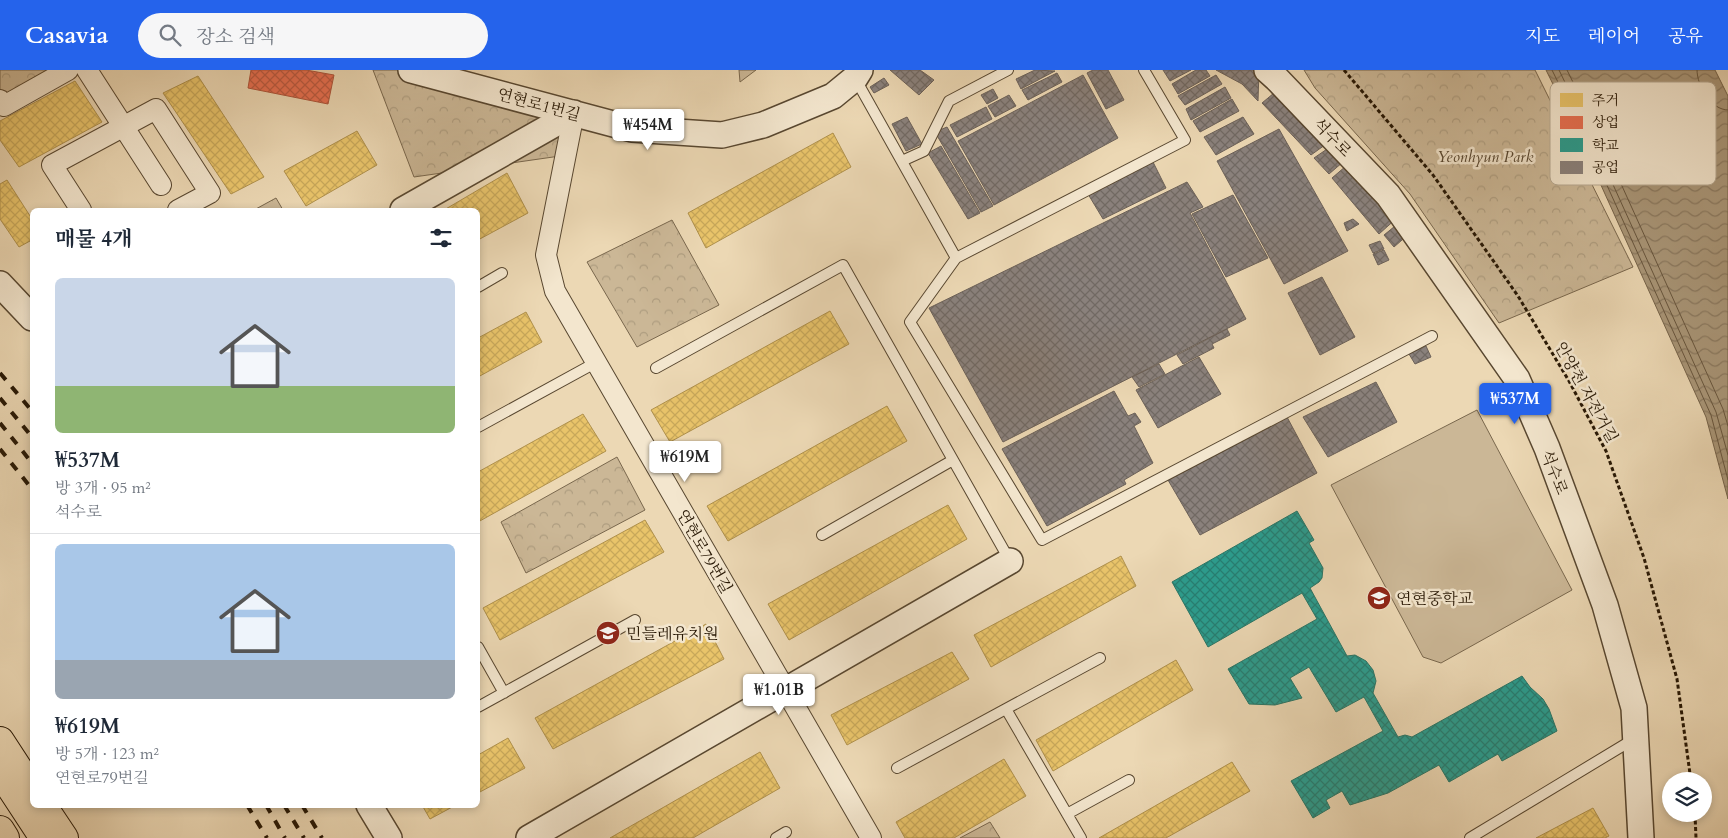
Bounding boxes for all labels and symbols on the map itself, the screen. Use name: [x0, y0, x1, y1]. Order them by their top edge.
legend: [1550, 82, 1716, 185]
street label: 연현로1번길: [495, 83, 583, 127]
text: 주거: [1592, 91, 1619, 110]
pin: ₩454M: [613, 108, 683, 151]
street label: 석수로: [1308, 113, 1357, 162]
text: 상업: [1592, 113, 1619, 132]
text: 학교: [1592, 136, 1620, 155]
park label: Yeonhyun Park: [1437, 146, 1533, 168]
text: 공업: [1592, 158, 1619, 177]
street label: 안양천 자전거길: [1549, 338, 1623, 447]
pin: ₩537M: [1480, 382, 1550, 425]
pin: ₩619M: [650, 440, 720, 483]
street label: 석수로: [1535, 447, 1573, 498]
street label: 연현로79번길: [671, 505, 737, 598]
school or university icon: 연현중학교: [1366, 585, 1392, 611]
place label: 연현중학교: [1396, 588, 1473, 610]
school or university icon: 민들레유치원: [595, 620, 621, 646]
place label: 민들레유치원: [626, 623, 719, 645]
pin: ₩1.01B: [738, 674, 820, 716]

